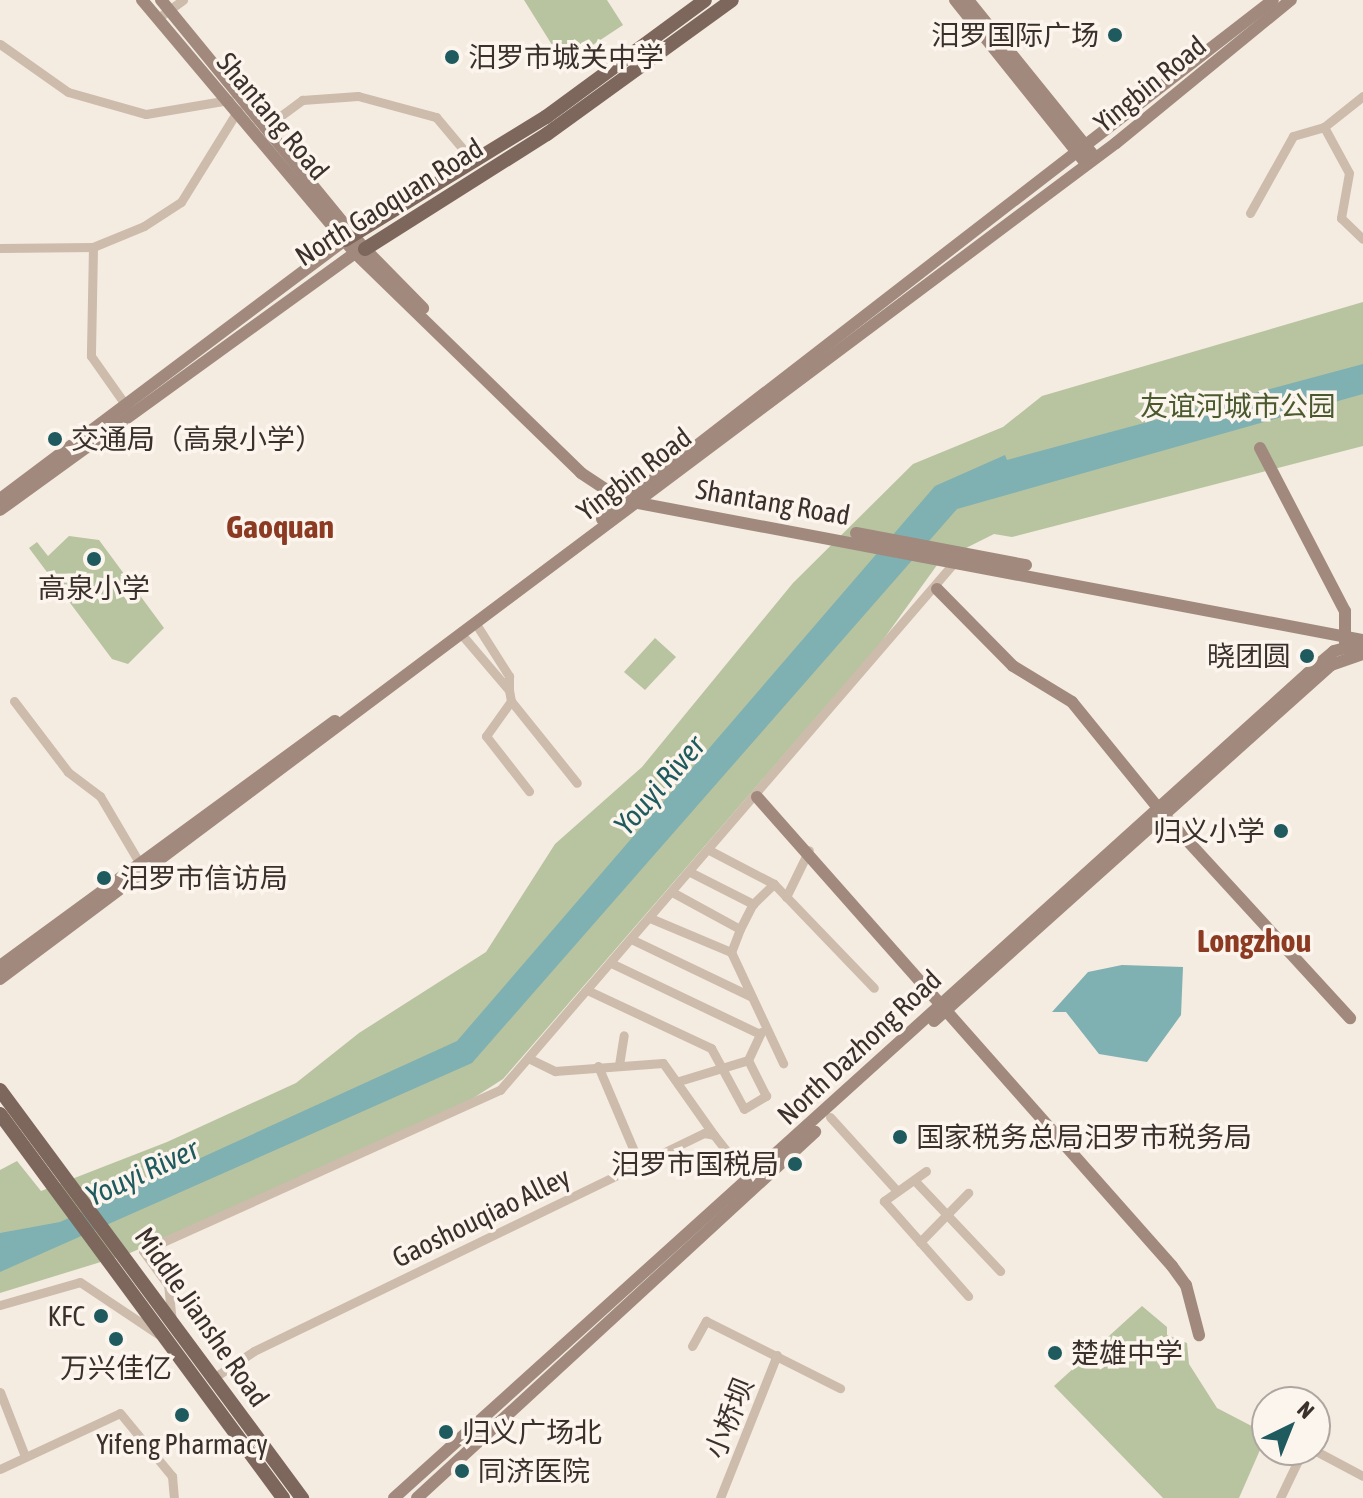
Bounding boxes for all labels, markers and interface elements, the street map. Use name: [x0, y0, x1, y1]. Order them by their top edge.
place label: 汨罗国际广场: [931, 18, 1099, 52]
marker: 汨罗国际广场: [1106, 26, 1124, 44]
street label: Yingbin Road: [1087, 29, 1213, 139]
place label: 汨罗市城关中学: [468, 40, 664, 74]
street label: Shantang Road: [210, 45, 336, 187]
marker: 汨罗市城关中学: [443, 48, 461, 66]
street label: North Gaoquan Road: [289, 131, 489, 273]
park label: 友谊河城市公园: [1140, 389, 1336, 423]
street label: Yingbin Road: [570, 420, 698, 528]
place label: 交通局（高泉小学）: [71, 422, 323, 456]
marker: 交通局（高泉小学）: [46, 430, 64, 448]
street label: Shantang Road: [693, 472, 853, 532]
district label: Gaoquan: [226, 508, 334, 546]
marker: 高泉小学: [85, 550, 103, 568]
place label: 高泉小学: [38, 571, 150, 605]
place label: 晓团圆: [1207, 639, 1291, 673]
marker: 晓团圆: [1298, 647, 1316, 665]
water label: Youyi River: [606, 728, 712, 842]
place label: 归义小学: [1153, 814, 1265, 848]
marker: 归义小学: [1272, 822, 1290, 840]
place label: 汨罗市信访局: [120, 861, 288, 895]
marker: 汨罗市信访局: [95, 869, 113, 887]
district label: Longzhou: [1197, 922, 1311, 960]
street label: North Dazhong Road: [770, 963, 948, 1131]
place label: 国家税务总局汨罗市税务局: [916, 1120, 1252, 1154]
marker: 国家税务总局汨罗市税务局: [891, 1128, 909, 1146]
water label: Youyi River: [80, 1130, 204, 1214]
place label: 汨罗市国税局: [611, 1147, 779, 1181]
marker: 汨罗市国税局: [786, 1155, 804, 1173]
street label: Gaoshouqiao Alley: [387, 1160, 575, 1274]
street label: Middle Jianshe Road: [128, 1221, 276, 1413]
place label: KFC: [47, 1299, 85, 1333]
marker: KFC: [92, 1307, 110, 1325]
marker: 万兴佳亿: [107, 1330, 125, 1348]
place label: 楚雄中学: [1071, 1336, 1183, 1370]
marker: 楚雄中学: [1046, 1344, 1064, 1362]
place label: 万兴佳亿: [60, 1351, 172, 1385]
street label: 小桥坝: [698, 1373, 760, 1463]
north arrow: [1251, 1386, 1331, 1466]
text: N: [1292, 1396, 1320, 1424]
marker: Yifeng Pharmacy: [173, 1406, 191, 1424]
place label: 归义广场北: [462, 1415, 602, 1449]
marker: 归义广场北: [437, 1423, 455, 1441]
place label: Yifeng Pharmacy: [96, 1427, 268, 1461]
place label: 同济医院: [478, 1454, 590, 1488]
marker: 同济医院: [453, 1462, 471, 1480]

